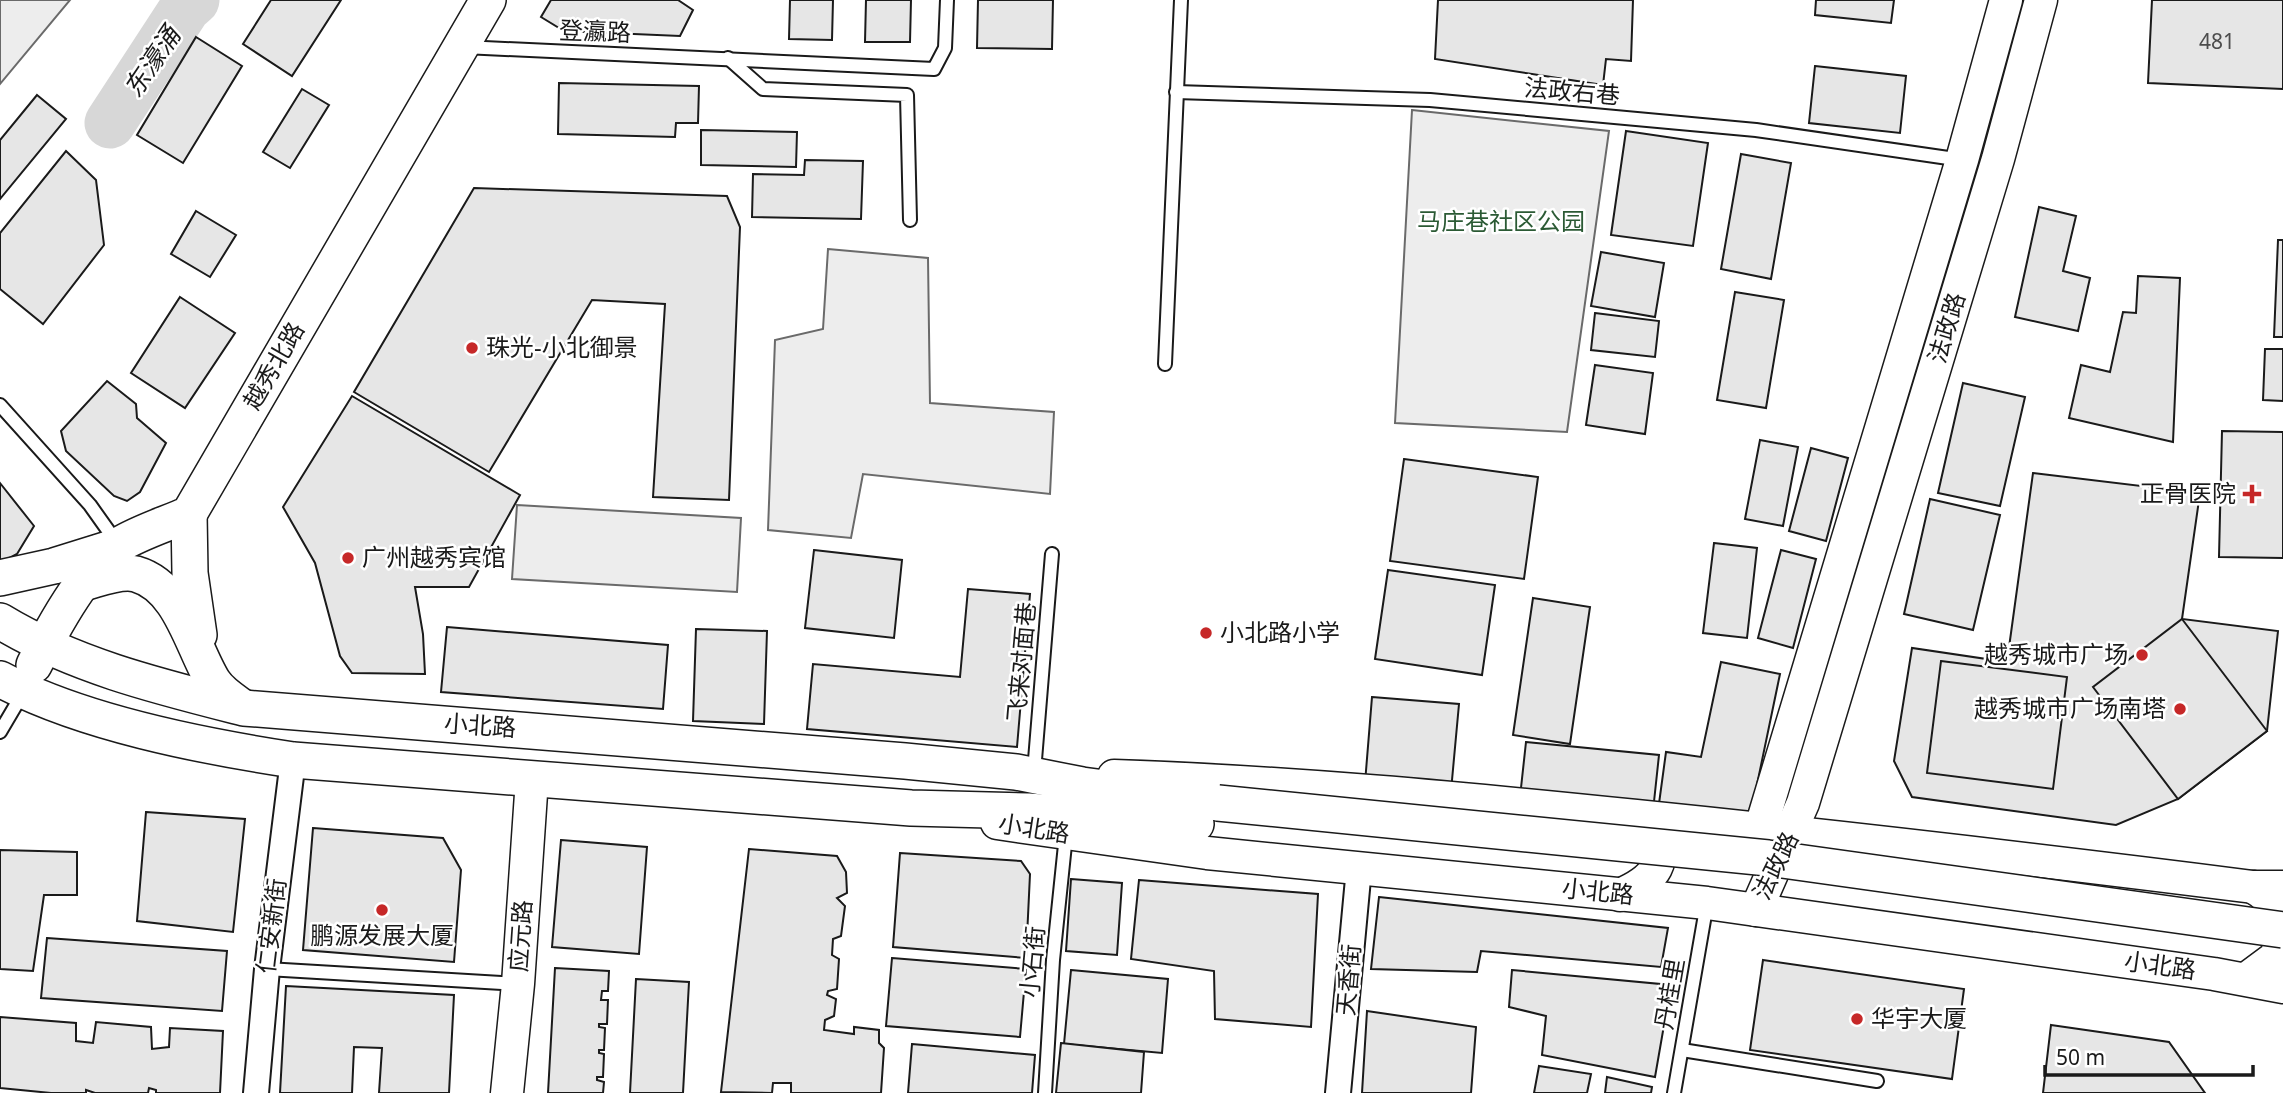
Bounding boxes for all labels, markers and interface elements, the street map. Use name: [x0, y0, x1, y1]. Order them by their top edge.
street label: 登瀛路: [558, 13, 632, 48]
water label: 东濠涌: [114, 17, 190, 104]
house number: 481: [2199, 27, 2235, 55]
street label: 法政右巷: [1523, 70, 1621, 111]
park label: 马庄巷社区公园: [1417, 204, 1585, 237]
street label: 法政路: [1919, 288, 1972, 367]
street label: 越秀北路: [234, 315, 311, 415]
place label: 珠光-小北御景: [486, 330, 638, 363]
marker: 珠光-小北御景: [464, 340, 480, 356]
place label: 正骨医院: [2140, 476, 2236, 509]
marker: 正骨医院: [2242, 484, 2262, 504]
place label: 广州越秀宾馆: [362, 540, 506, 573]
marker: 广州越秀宾馆: [340, 550, 356, 566]
street label: 飞来对面巷: [999, 601, 1042, 723]
place label: 小北路小学: [1220, 615, 1340, 648]
marker: 小北路小学: [1198, 625, 1214, 641]
place label: 越秀城市广场: [1984, 637, 2128, 670]
marker: 越秀城市广场: [2134, 647, 2150, 663]
place label: 越秀城市广场南塔: [1974, 691, 2166, 724]
marker: 越秀城市广场南塔: [2172, 701, 2188, 717]
street label: 小北路: [443, 706, 517, 743]
street label: 小北路: [996, 806, 1072, 849]
street label: 法政路: [1744, 826, 1805, 905]
street label: 小北路: [1561, 870, 1636, 911]
street label: 仁安新街: [248, 876, 293, 975]
street label: 应元路: [501, 899, 538, 973]
marker: 鹏源发展大厦: [374, 902, 390, 918]
place label: 鹏源发展大厦: [310, 918, 454, 951]
street label: 小石街: [1012, 925, 1051, 999]
street label: 天香街: [1328, 943, 1367, 1017]
street label: 小北路: [2122, 943, 2198, 986]
street label: 丹桂里: [1646, 955, 1691, 1032]
place label: 华宇大厦: [1871, 1001, 1967, 1034]
marker: 华宇大厦: [1849, 1011, 1865, 1027]
scale bar: [2045, 1034, 2253, 1078]
text: 50 m: [2056, 1043, 2105, 1071]

